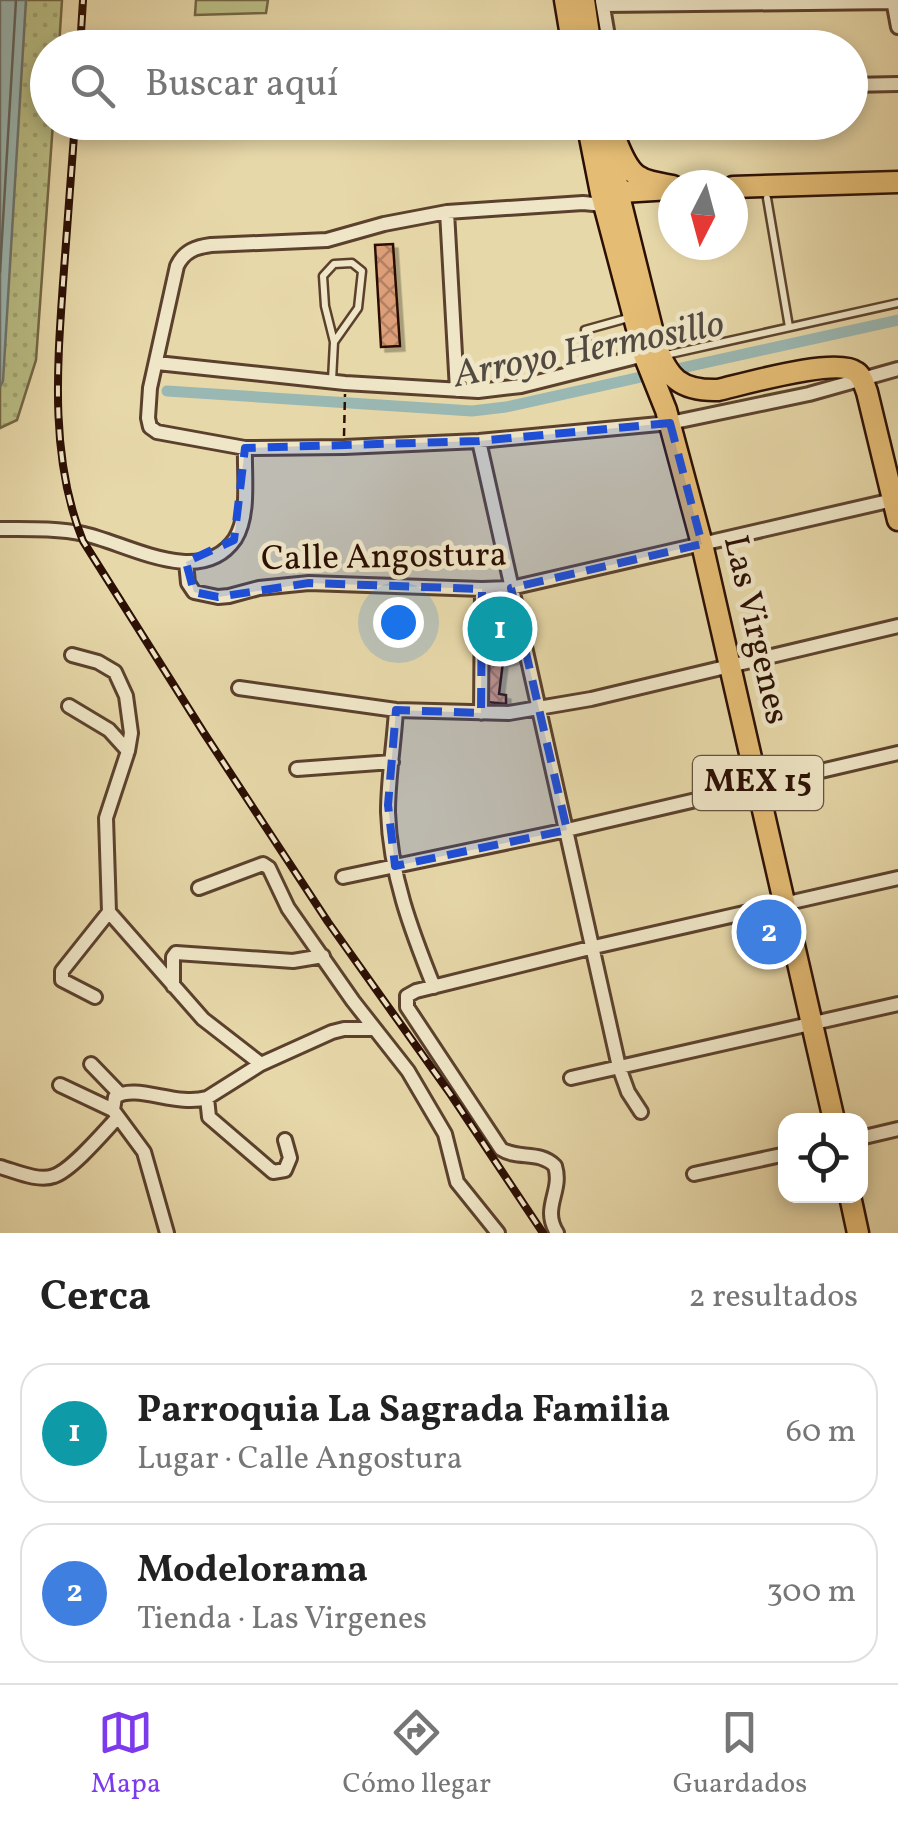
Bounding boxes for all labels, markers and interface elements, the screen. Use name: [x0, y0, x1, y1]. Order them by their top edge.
search box: [30, 30, 868, 140]
icon: search: [65, 58, 120, 113]
text: Buscar aquí: [145, 59, 338, 112]
north arrow: [658, 170, 748, 260]
water label: Arroyo Hermosillo: [447, 299, 729, 404]
street label: Las Virgenes: [710, 531, 800, 729]
street label: Calle Angostura: [261, 532, 507, 584]
pin: 1: [468, 592, 532, 666]
your location: [373, 597, 424, 648]
road number: MEX 15: [693, 756, 823, 810]
pin: 2: [736, 894, 802, 970]
map controls: [778, 1113, 868, 1203]
button: locate: [778, 1113, 868, 1203]
text: Cerca: [40, 1269, 151, 1328]
text: 2 resultados: [689, 1276, 858, 1320]
text: Parroquia La Sagrada Familia: [137, 1385, 670, 1438]
text: 1: [68, 1411, 81, 1455]
text: 60 m: [786, 1411, 856, 1455]
text: Lugar · Calle Angostura: [137, 1438, 463, 1482]
text: Modelorama: [137, 1545, 368, 1598]
text: 2: [66, 1571, 83, 1615]
text: 300 m: [766, 1571, 856, 1615]
text: Tienda · Las Virgenes: [137, 1598, 427, 1642]
tab: Mapa: [91, 1705, 161, 1804]
tab: Cómo llegar: [343, 1705, 491, 1804]
tab: Guardados: [673, 1705, 807, 1804]

